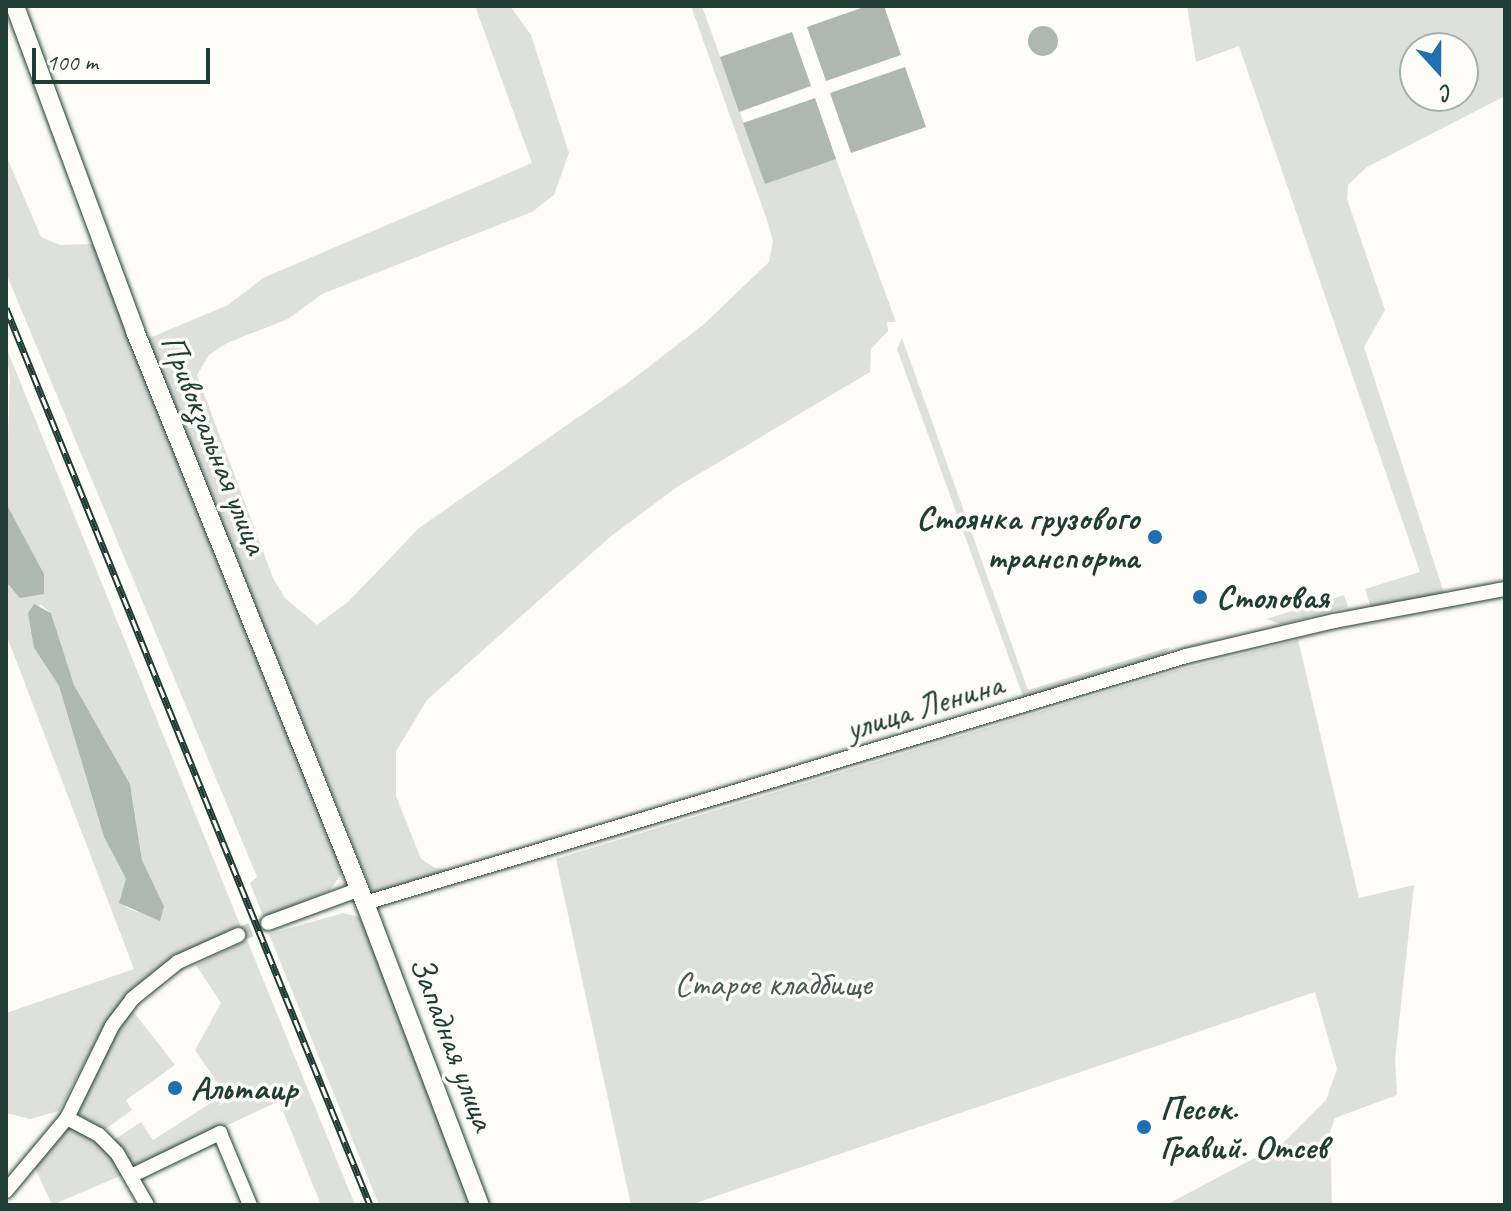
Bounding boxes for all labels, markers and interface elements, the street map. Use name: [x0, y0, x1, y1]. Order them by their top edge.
scale bar: [36, 32, 214, 82]
north arrow: [1399, 32, 1479, 112]
text: 100 m: [46, 47, 98, 77]
text: С: [1437, 78, 1457, 108]
street label: Привокзальная улица: [152, 327, 278, 561]
place label: Стоянка грузового транспорта: [916, 497, 1139, 576]
marker: Стоянка грузового транспорта: [1146, 528, 1164, 546]
place label: Столовая: [1216, 577, 1329, 617]
marker: Столовая: [1191, 588, 1209, 606]
street label: улица Ленина: [841, 663, 1007, 749]
street label: Западная улица: [401, 949, 505, 1137]
park label: Старое кладбище: [673, 964, 873, 1004]
place label: Альтаир: [191, 1068, 297, 1108]
marker: Альтаир: [166, 1079, 184, 1097]
place label: Песок. Гравий. Отсев: [1160, 1087, 1327, 1166]
marker: Песок. Гравий. Отсев: [1135, 1118, 1153, 1136]

